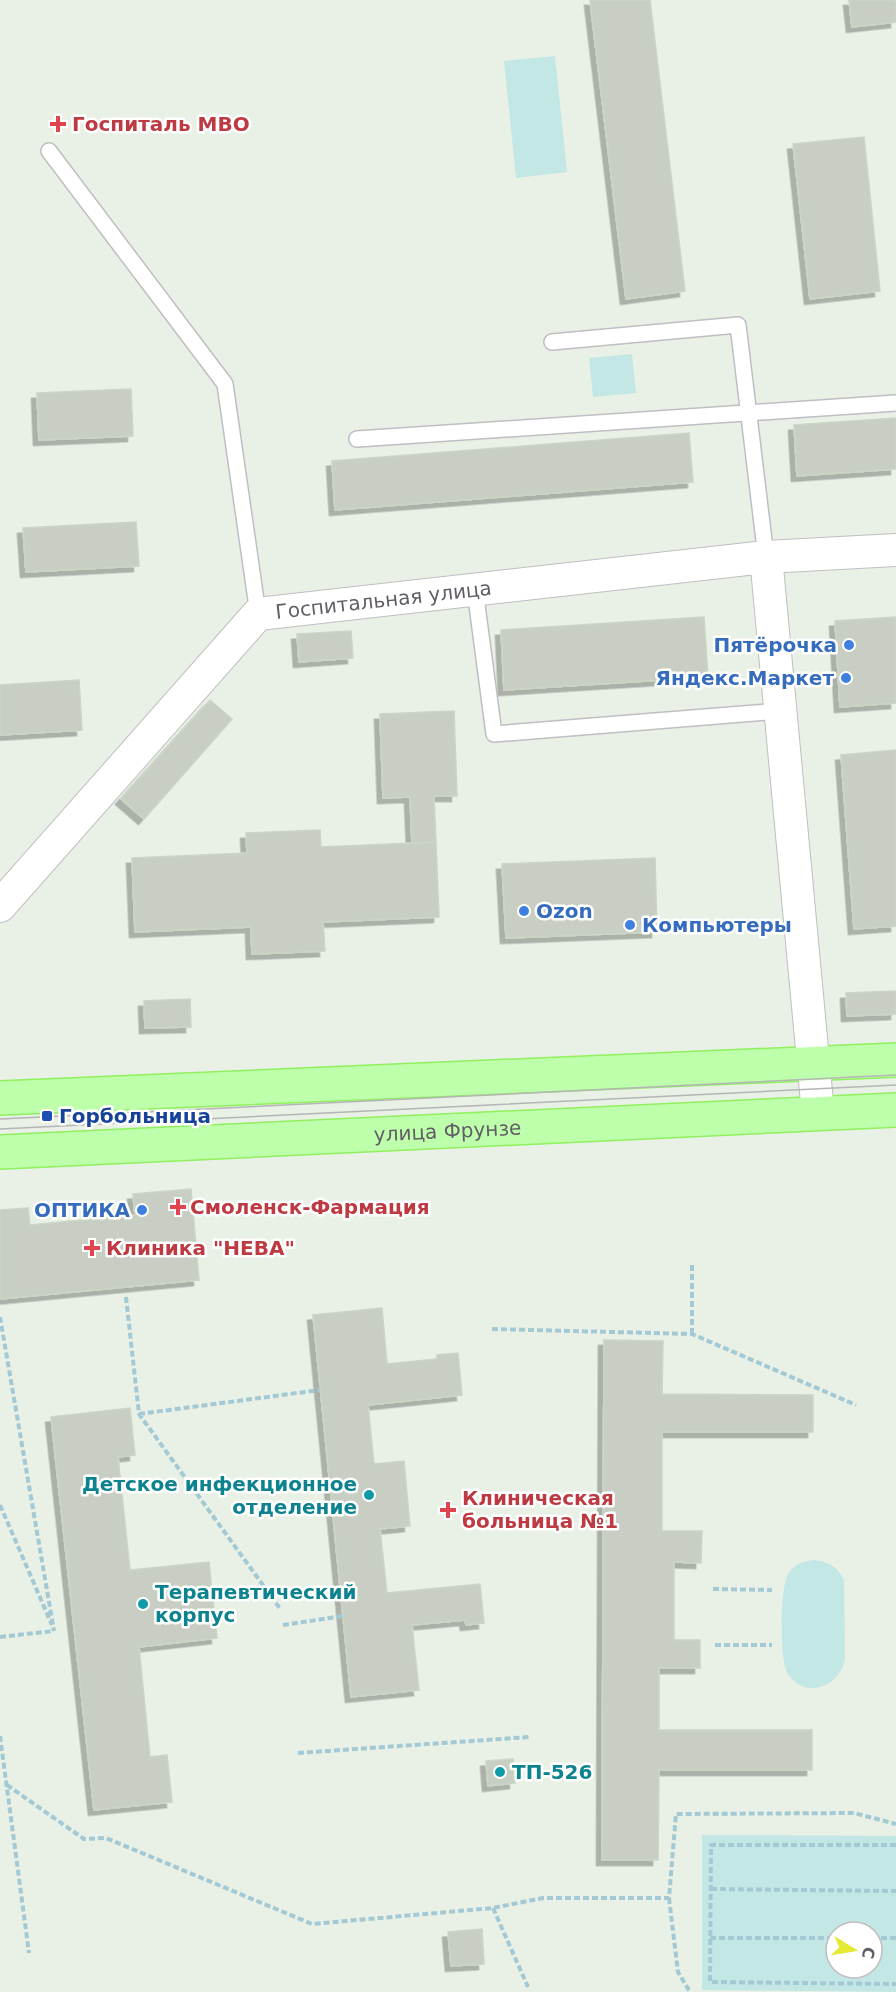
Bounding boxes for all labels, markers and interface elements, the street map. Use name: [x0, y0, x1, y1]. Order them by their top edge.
place label: Госпиталь МВО: [72, 112, 250, 136]
marker: Госпиталь МВО: [49, 115, 67, 133]
street label: Госпитальная улица: [274, 576, 493, 624]
place label: Пятёрочка: [713, 633, 837, 657]
marker: Пятёрочка: [842, 638, 856, 652]
place label: Яндекс.Маркет: [656, 666, 834, 690]
marker: Яндекс.Маркет: [839, 671, 853, 685]
place label: Ozon: [536, 899, 593, 923]
marker: Ozon: [517, 904, 531, 918]
place label: Компьютеры: [642, 913, 792, 937]
marker: Компьютеры: [623, 918, 637, 932]
place label: Горбольница: [59, 1104, 211, 1128]
marker: Горбольница: [40, 1109, 54, 1123]
street label: улица Фрунзе: [373, 1116, 522, 1146]
place label: Смоленск-Фармация: [190, 1195, 430, 1219]
place label: ОПТИКА: [34, 1198, 131, 1222]
marker: Смоленск-Фармация: [171, 1200, 185, 1214]
marker: ОПТИКА: [135, 1203, 149, 1217]
place label: Клиника "НЕВА": [106, 1236, 295, 1260]
marker: Клиника "НЕВА": [83, 1239, 101, 1257]
place label: Детское инфекционное отделение: [82, 1472, 357, 1519]
place label: Клиническая больница №1: [462, 1486, 618, 1533]
marker: Детское инфекционное отделение: [362, 1488, 376, 1502]
marker: Клиническая больница №1: [439, 1501, 457, 1519]
place label: Терапевтический корпус: [155, 1580, 356, 1627]
marker: Терапевтический корпус: [136, 1597, 150, 1611]
place label: ТП-526: [512, 1760, 592, 1784]
marker: ТП-526: [493, 1765, 507, 1779]
north arrow: [824, 1920, 884, 1980]
text: С: [858, 1945, 879, 1960]

